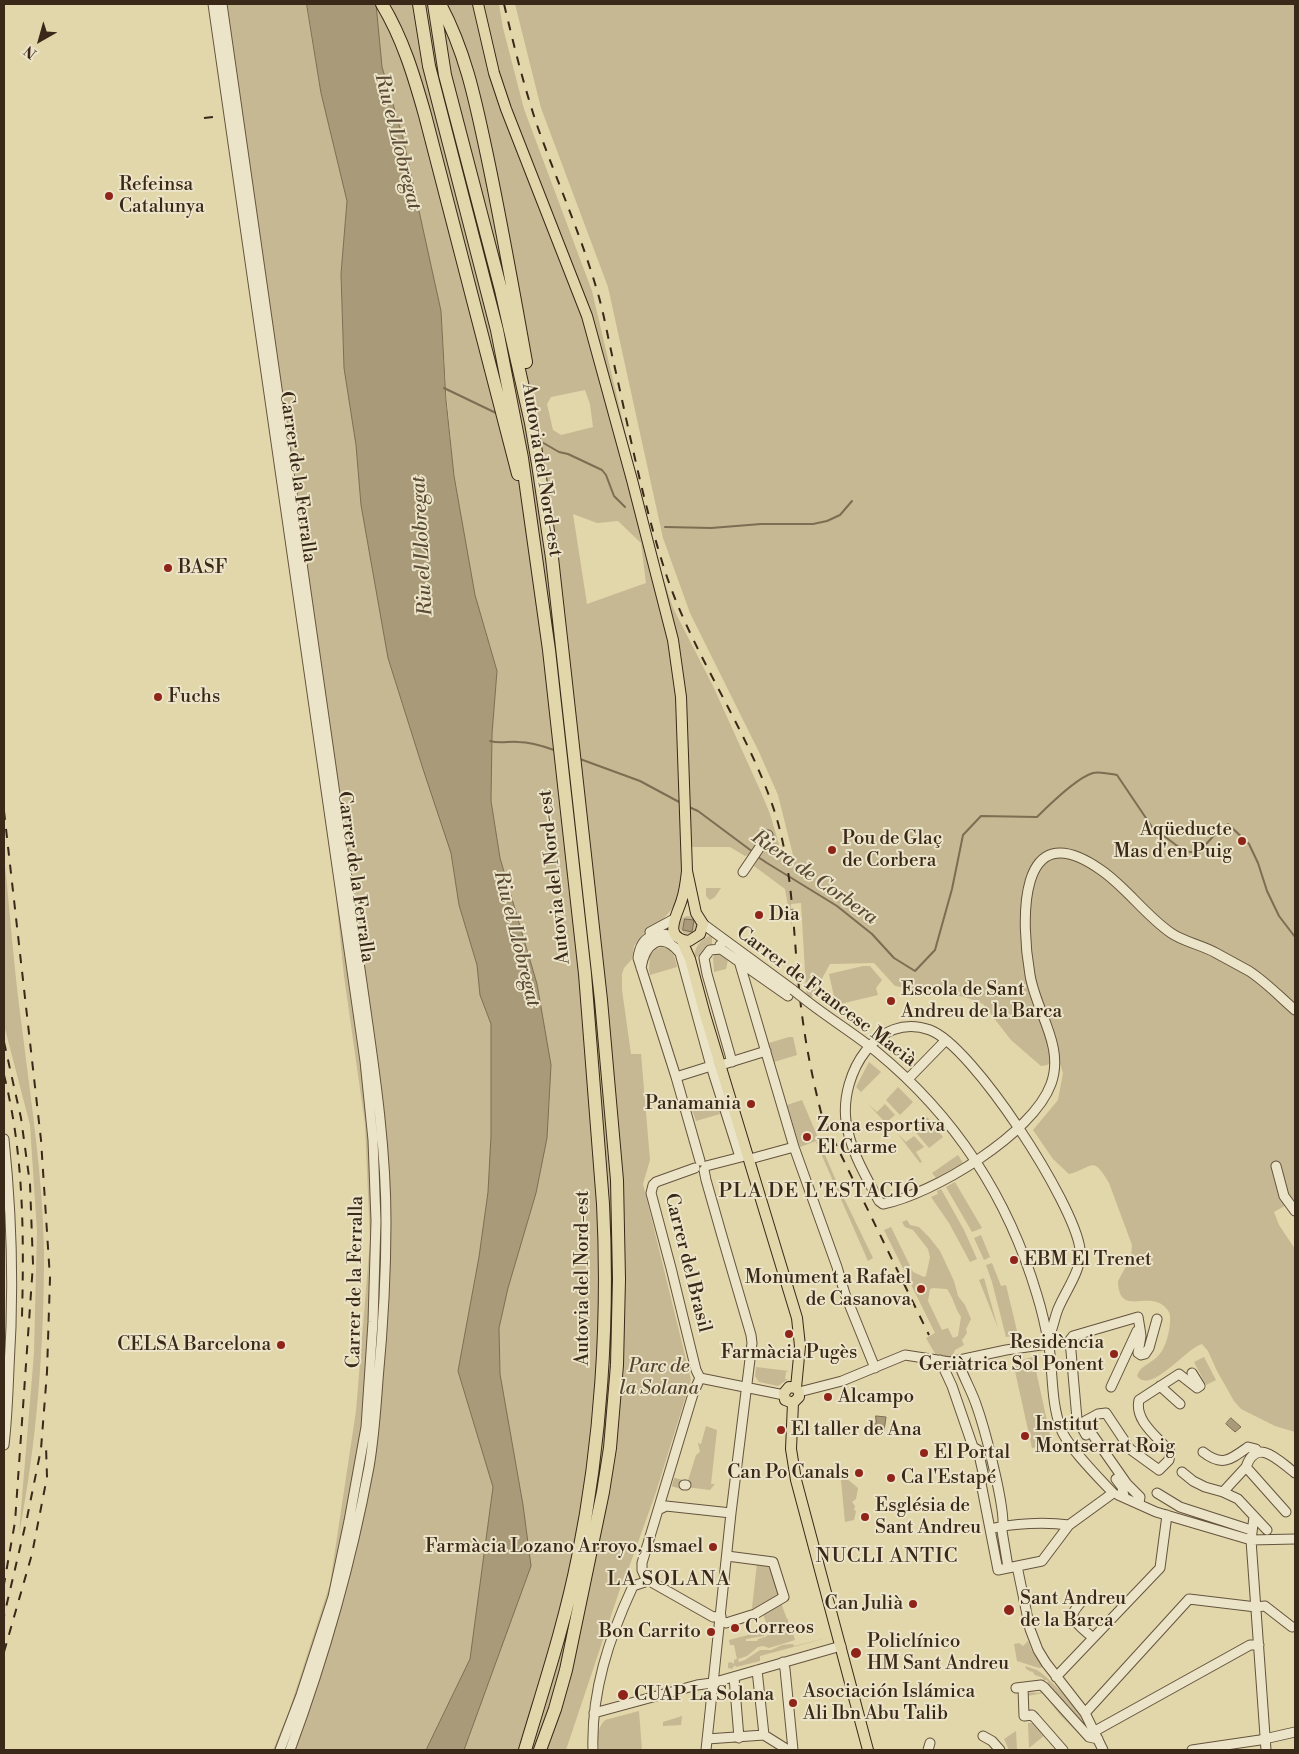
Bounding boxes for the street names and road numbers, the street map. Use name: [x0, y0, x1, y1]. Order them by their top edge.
street label: Autovia del Nord-est: [516, 382, 566, 558]
street label: Carrer de la Ferralla: [274, 390, 320, 564]
street label: Autovia del Nord-est: [534, 789, 576, 965]
street label: Carrer de la Ferralla: [332, 790, 378, 964]
street label: Carrer de Francesc Macià: [731, 922, 921, 1072]
street label: Autovia del Nord-est: [572, 1190, 594, 1366]
street label: Carrer del Brasil: [659, 1191, 715, 1335]
street label: Carrer de la Ferralla: [343, 1196, 369, 1368]

